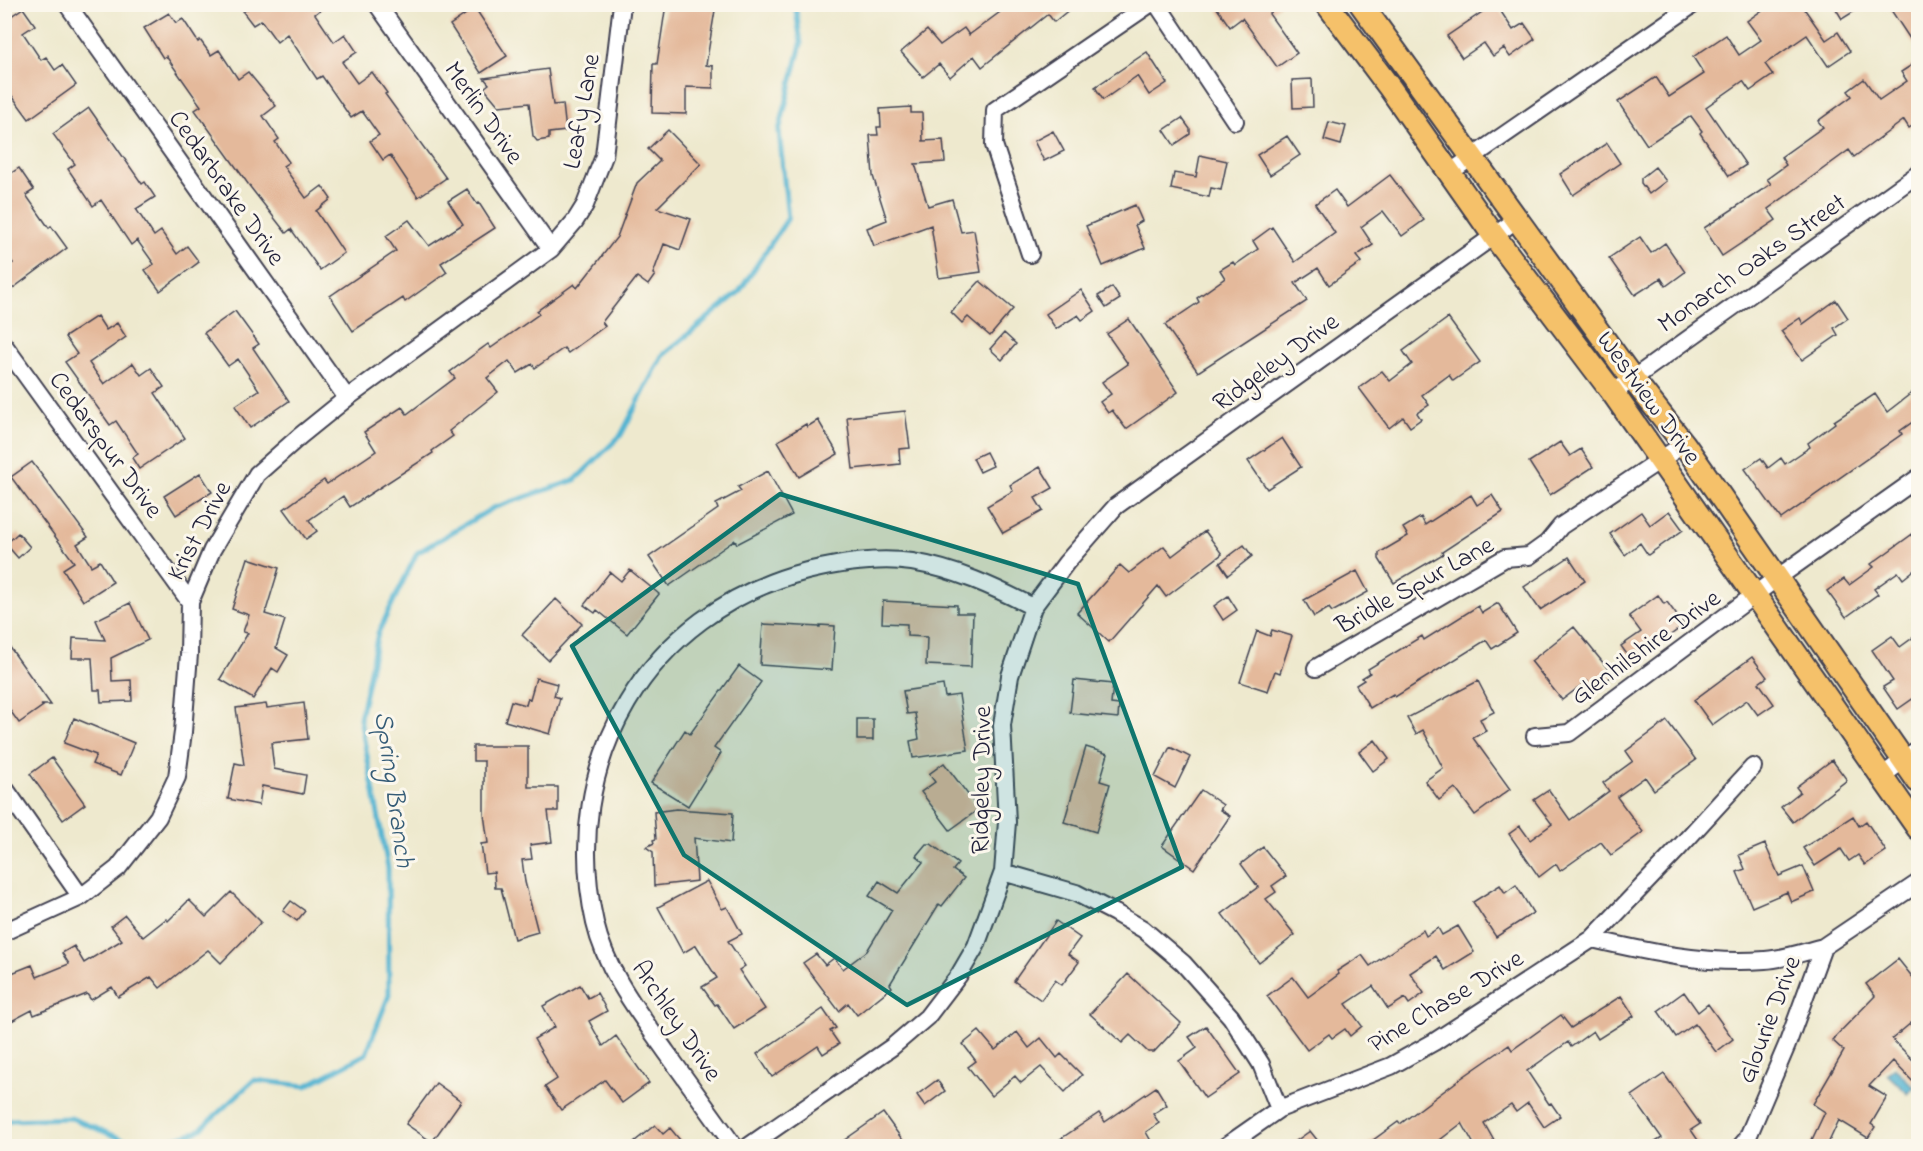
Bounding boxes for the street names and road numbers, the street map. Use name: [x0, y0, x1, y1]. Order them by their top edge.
street label: Leafy Lane: [554, 51, 612, 172]
street label: Merlin Drive: [433, 54, 532, 173]
street label: Cedarbrake Drive: [158, 103, 294, 275]
street label: Monarch Oaks Street: [1651, 185, 1855, 344]
street label: Ridgeley Drive: [1206, 304, 1348, 422]
street label: Westview Drive: [1586, 324, 1710, 474]
street label: Cedarspur Drive: [38, 364, 171, 527]
street label: Krist Drive: [158, 474, 243, 588]
street label: Bridle Spur Lane: [1329, 527, 1502, 646]
street label: Glenhilshire Drive: [1564, 581, 1730, 716]
street label: Ridgeley Drive: [963, 705, 1003, 855]
street label: Pine Chase Drive: [1362, 941, 1532, 1064]
street label: Glourie Drive: [1729, 950, 1813, 1090]
street label: Archley Drive: [621, 953, 730, 1090]

